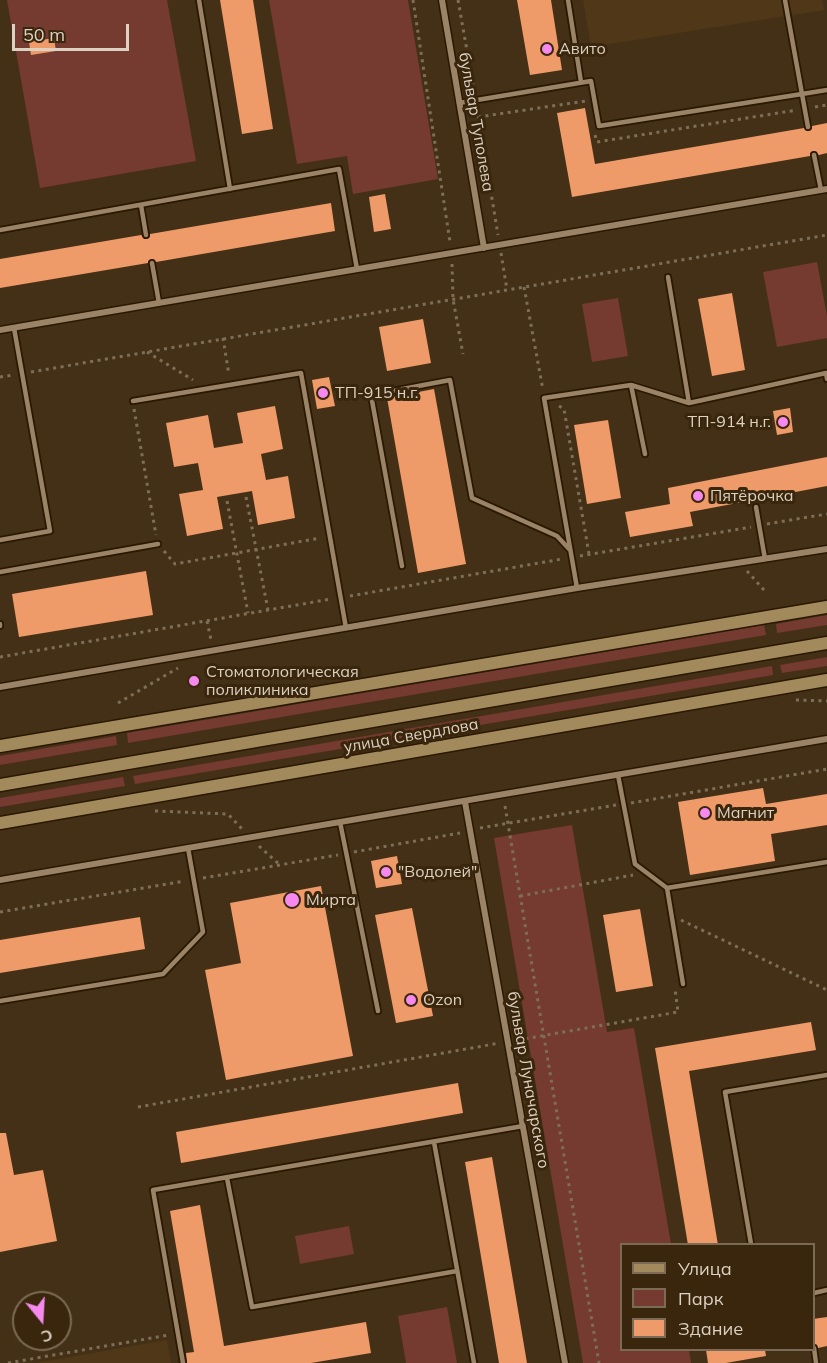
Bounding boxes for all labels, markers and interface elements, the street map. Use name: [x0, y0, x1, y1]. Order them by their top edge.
scale bar: [15, 12, 132, 50]
text: 50 m: [23, 23, 65, 46]
place label: Авито: [559, 39, 606, 59]
marker: Авито: [540, 42, 554, 56]
street label: бульвар Туполева: [454, 51, 498, 193]
place label: ТП-915 н.г.: [335, 383, 418, 403]
marker: ТП-915 н.г.: [316, 386, 330, 400]
place label: ТП-914 н.г.: [688, 412, 771, 432]
marker: ТП-914 н.г.: [776, 415, 790, 429]
place label: Пятёрочка: [710, 486, 794, 506]
marker: Пятёрочка: [691, 489, 705, 503]
place label: Стоматологическая поликлиника: [206, 662, 359, 700]
marker: Стоматологическая поликлиника: [187, 674, 201, 688]
street label: улица Свердлова: [342, 715, 480, 757]
place label: Магнит: [717, 803, 774, 823]
marker: Магнит: [698, 806, 712, 820]
place label: "Водолей": [398, 862, 477, 882]
marker: "Водолей": [379, 865, 393, 879]
place label: Мирта: [306, 890, 356, 910]
marker: Мирта: [283, 891, 301, 909]
place label: Ozon: [423, 990, 462, 1010]
street label: бульвар Луначарского: [503, 990, 553, 1170]
marker: Ozon: [404, 993, 418, 1007]
legend: [620, 1243, 815, 1351]
text: Улица: [678, 1257, 732, 1280]
text: Парк: [678, 1287, 723, 1310]
north arrow: [12, 1291, 72, 1351]
text: Здание: [678, 1317, 743, 1340]
text: С: [39, 1325, 55, 1347]

